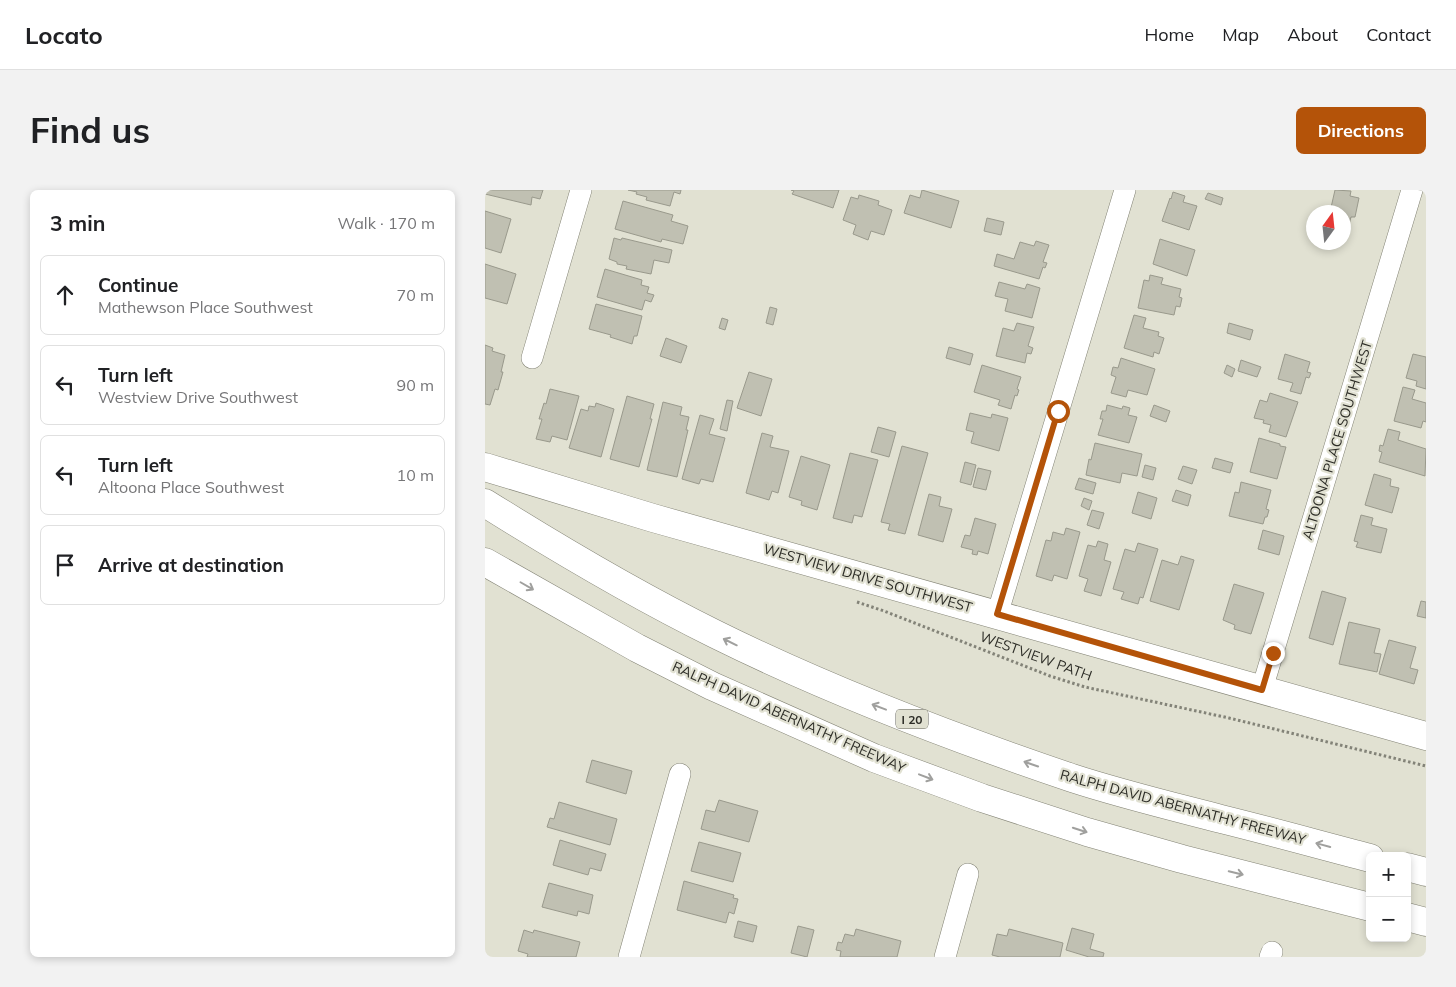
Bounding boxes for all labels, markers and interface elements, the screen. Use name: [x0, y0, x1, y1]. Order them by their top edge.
text: Locato: [25, 20, 103, 50]
text: Home: [1144, 23, 1194, 46]
text: Map: [1222, 23, 1259, 46]
text: About: [1287, 23, 1338, 46]
text: Contact: [1366, 23, 1431, 46]
button: Directions: [1296, 107, 1426, 154]
text: Find us: [30, 108, 150, 152]
north arrow: [1306, 205, 1351, 250]
text: 3 min: [50, 210, 105, 236]
text: Walk · 170 m: [337, 213, 435, 233]
text: Continue: [98, 273, 178, 297]
icon: ahead: [51, 281, 79, 309]
text: 70 m: [397, 285, 434, 305]
text: Mathewson Place Southwest: [98, 297, 313, 317]
street label: ALTOONA PLACE SOUTHWEST: [1298, 338, 1376, 542]
text: Turn left: [98, 363, 173, 387]
icon: left: [51, 371, 79, 399]
text: 90 m: [397, 375, 434, 395]
text: Westview Drive Southwest: [98, 387, 298, 407]
route start: [1047, 400, 1070, 423]
text: Turn left: [98, 453, 173, 477]
icon: left: [51, 461, 79, 489]
text: 10 m: [397, 465, 434, 485]
text: Altoona Place Southwest: [98, 477, 284, 497]
street label: WESTVIEW DRIVE SOUTHWEST: [761, 540, 975, 617]
icon: arrive: [51, 551, 79, 579]
text: Arrive at destination: [98, 553, 284, 577]
one-way arrow: [520, 582, 534, 592]
street label: WESTVIEW PATH: [977, 627, 1095, 685]
one-way arrow: [723, 636, 738, 646]
route end: [1262, 642, 1285, 665]
street label: RALPH DAVID ABERNATHY FREEWAY: [669, 657, 909, 777]
one-way arrow: [872, 701, 887, 711]
road number: I 20: [896, 710, 928, 728]
one-way arrow: [1024, 758, 1040, 768]
street label: RALPH DAVID ABERNATHY FREEWAY: [1058, 765, 1308, 849]
one-way arrow: [918, 773, 933, 782]
one-way arrow: [1071, 825, 1087, 835]
one-way arrow: [1315, 840, 1331, 849]
map controls: [1366, 852, 1411, 942]
button: +: [1366, 852, 1411, 897]
one-way arrow: [1228, 869, 1244, 878]
button: −: [1366, 897, 1411, 942]

